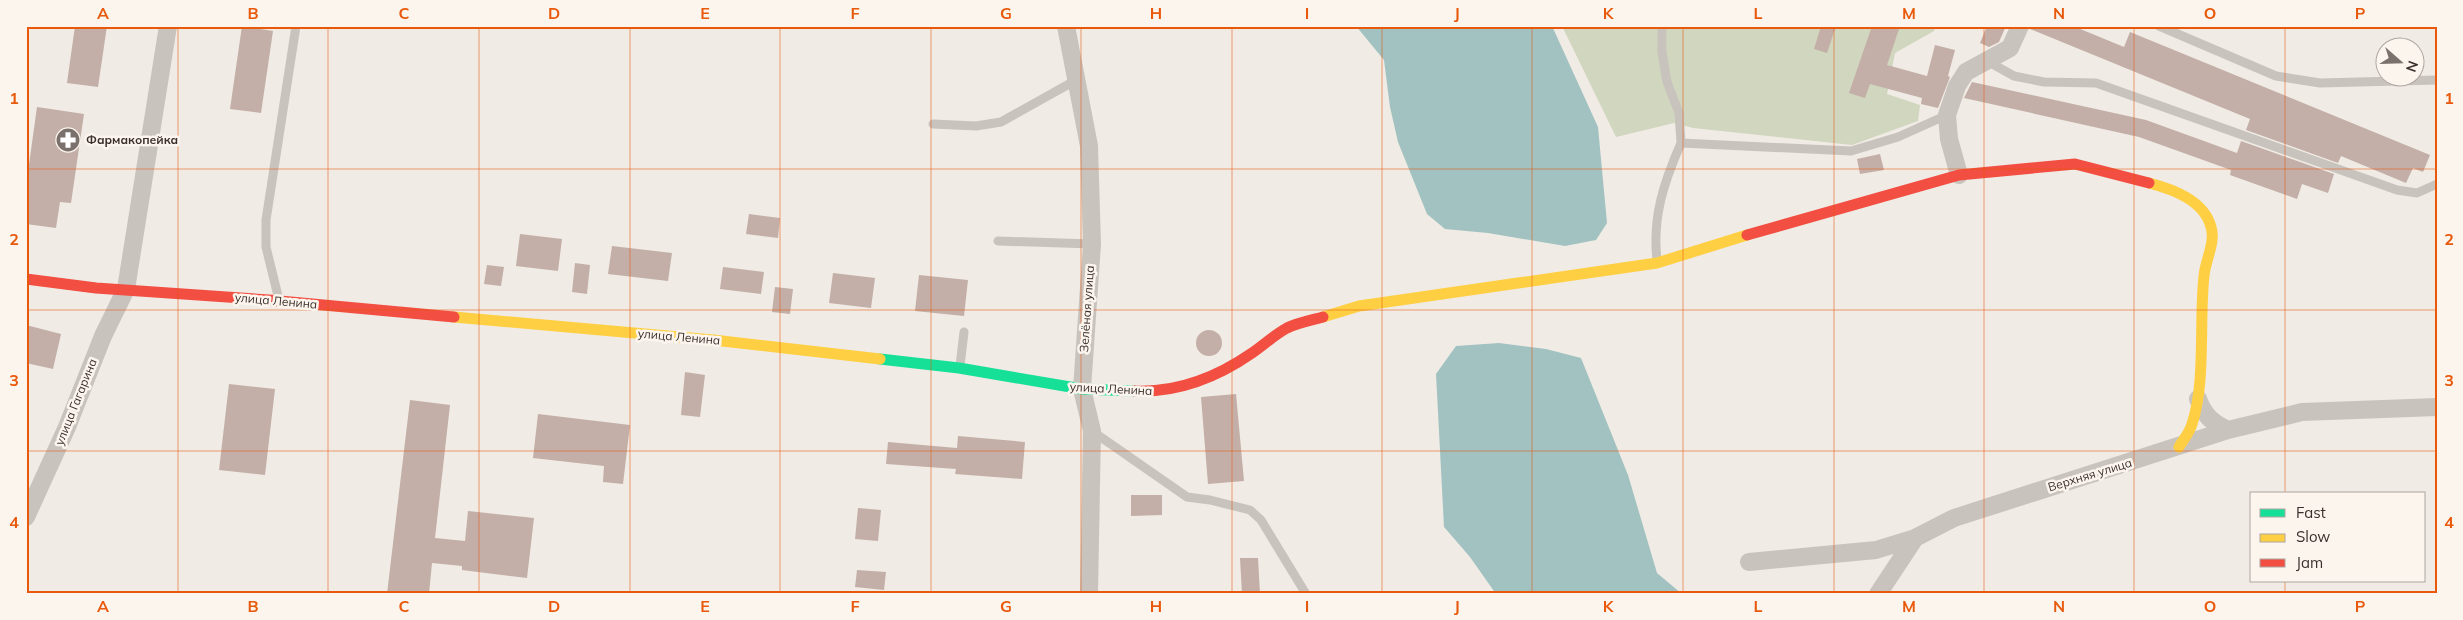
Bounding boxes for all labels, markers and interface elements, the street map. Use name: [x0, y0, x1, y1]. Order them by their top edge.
text: A: [97, 3, 109, 23]
text: B: [247, 3, 259, 23]
text: C: [399, 3, 410, 23]
text: D: [548, 3, 560, 23]
text: E: [700, 3, 710, 23]
text: F: [850, 3, 860, 23]
text: G: [1000, 3, 1012, 23]
text: H: [1150, 3, 1162, 23]
text: I: [1305, 3, 1309, 23]
text: J: [1454, 3, 1460, 23]
text: K: [1603, 3, 1615, 23]
text: L: [1754, 3, 1763, 23]
text: M: [1902, 3, 1916, 23]
text: N: [2053, 3, 2065, 23]
text: O: [2204, 3, 2216, 23]
text: P: [2355, 3, 2366, 23]
north arrow: [2376, 38, 2426, 88]
text: N: [2402, 58, 2422, 74]
text: 1: [9, 88, 19, 108]
text: 1: [2444, 88, 2454, 108]
pharmacy icon: Фармакопейка: [55, 127, 81, 153]
place label: Фармакопейка: [86, 132, 178, 147]
text: 2: [9, 229, 19, 249]
text: 2: [2444, 229, 2454, 249]
street label: Зелёная улица: [1076, 265, 1097, 353]
street label: улица Ленина: [234, 289, 318, 312]
street label: улица Ленина: [637, 325, 721, 348]
street label: улица Гагарина: [51, 356, 100, 447]
text: 3: [9, 370, 19, 390]
text: 3: [2444, 370, 2454, 390]
street label: улица Ленина: [1069, 379, 1153, 398]
street label: Верхняя улица: [2046, 455, 2134, 494]
legend: [2250, 492, 2426, 582]
text: Fast: [2296, 503, 2326, 522]
text: 4: [9, 512, 19, 532]
text: 4: [2444, 512, 2454, 532]
text: Slow: [2296, 527, 2330, 546]
text: Jam: [2296, 553, 2323, 572]
text: A: [97, 596, 109, 616]
text: B: [247, 596, 259, 616]
text: C: [399, 596, 410, 616]
text: D: [548, 596, 560, 616]
text: E: [700, 596, 710, 616]
text: F: [850, 596, 860, 616]
text: G: [1000, 596, 1012, 616]
text: H: [1150, 596, 1162, 616]
text: I: [1305, 596, 1309, 616]
text: J: [1454, 596, 1460, 616]
text: K: [1603, 596, 1615, 616]
text: L: [1754, 596, 1763, 616]
text: M: [1902, 596, 1916, 616]
text: N: [2053, 596, 2065, 616]
text: O: [2204, 596, 2216, 616]
text: P: [2355, 596, 2366, 616]

